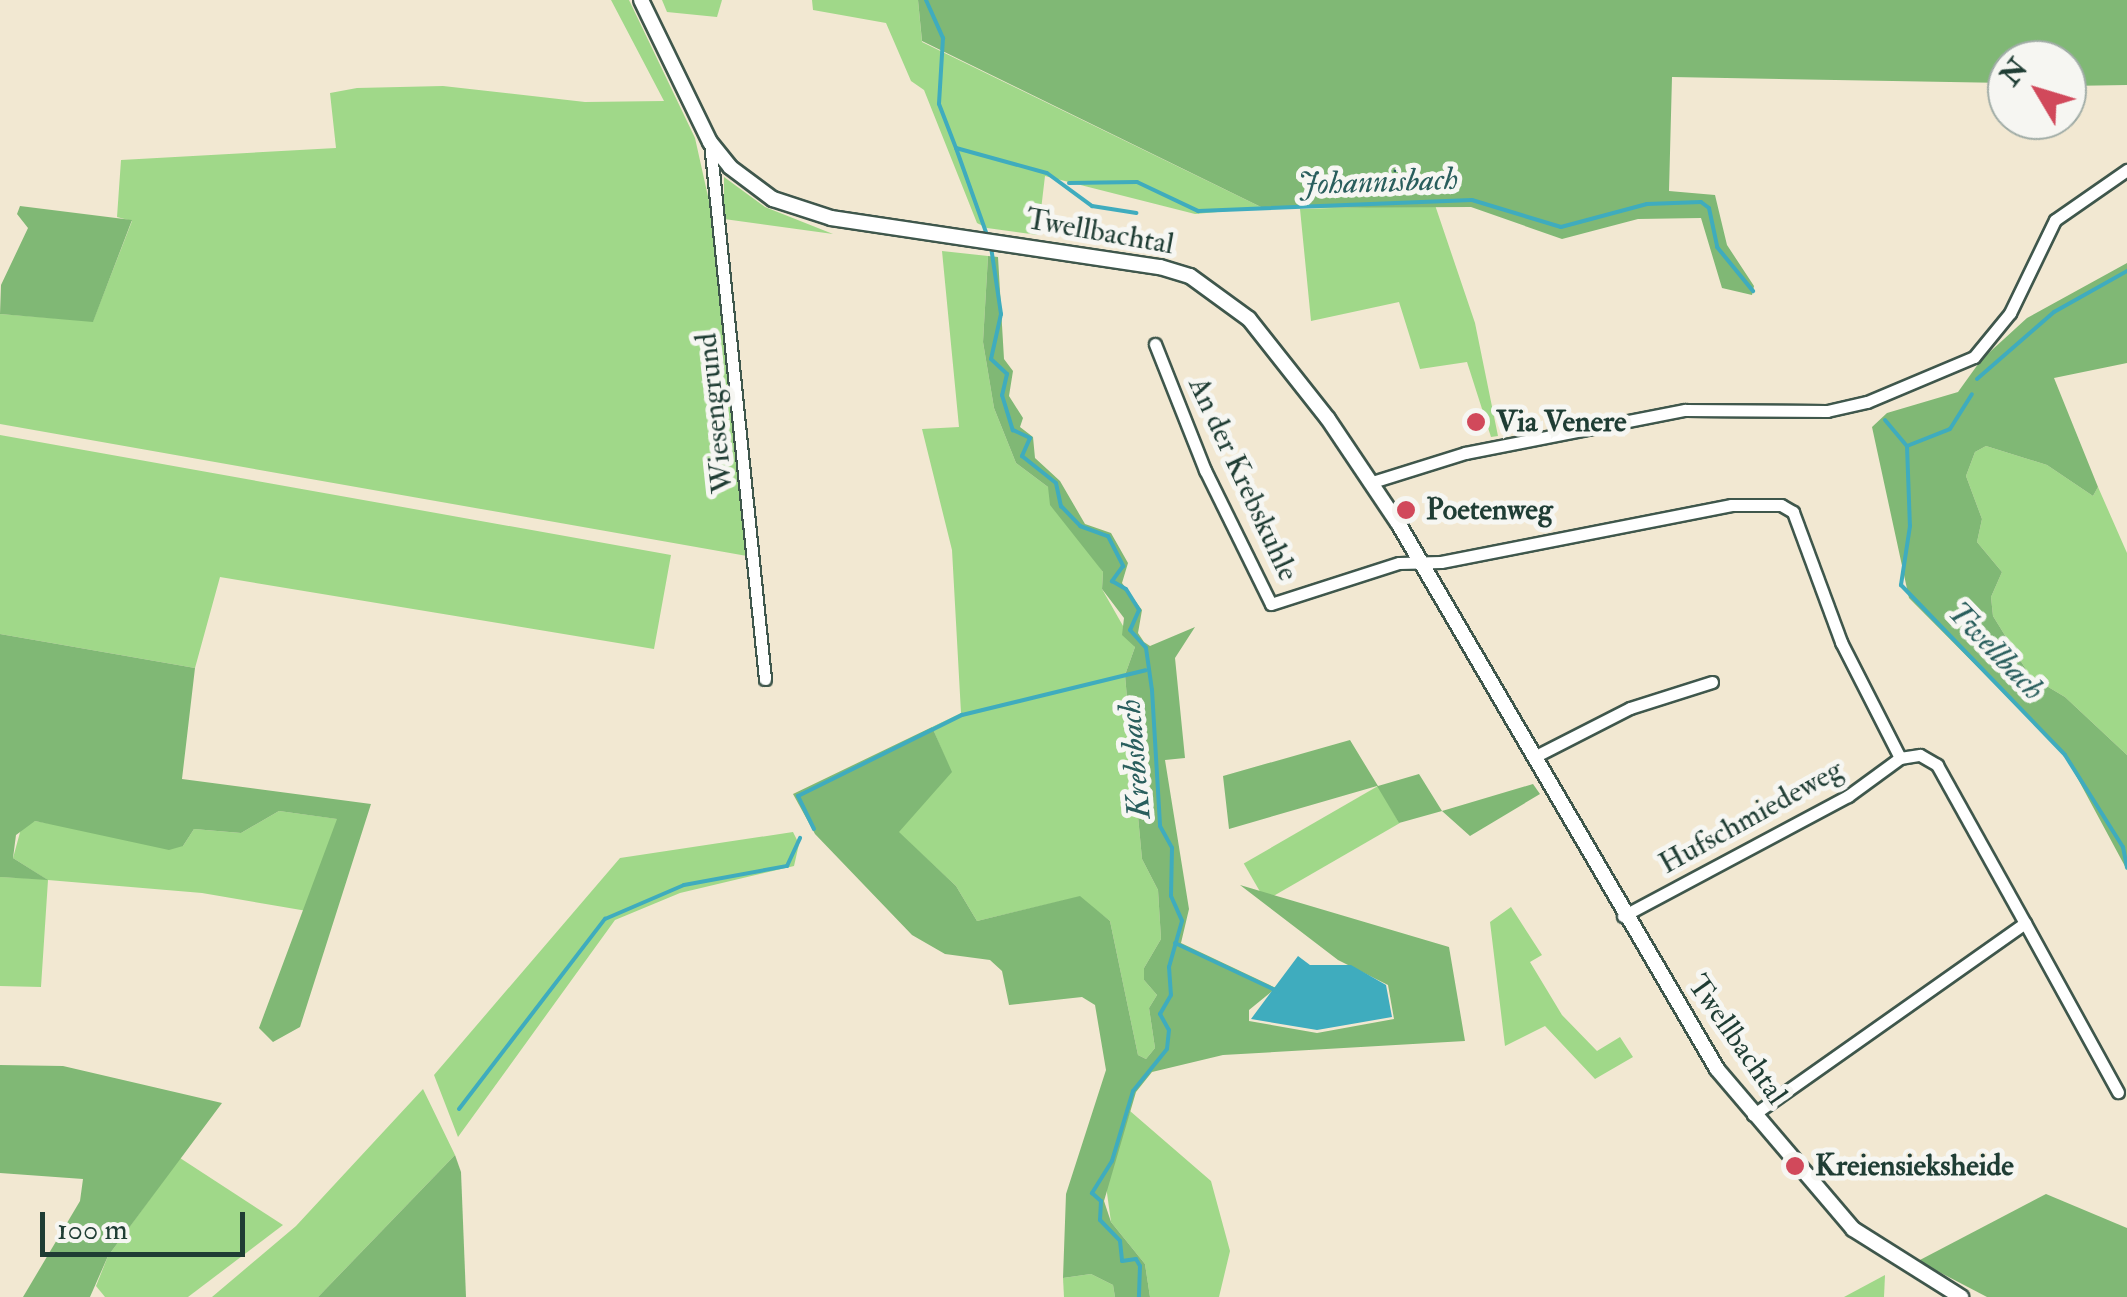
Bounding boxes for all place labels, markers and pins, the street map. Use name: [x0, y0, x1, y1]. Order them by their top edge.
place label: Via Venere: [1496, 404, 1627, 440]
marker: Via Venere: [1465, 411, 1487, 433]
place label: Poetenweg: [1426, 492, 1553, 528]
marker: Poetenweg: [1395, 499, 1417, 521]
place label: Kreiensieksheide: [1815, 1148, 2014, 1184]
marker: Kreiensieksheide: [1784, 1155, 1806, 1177]

